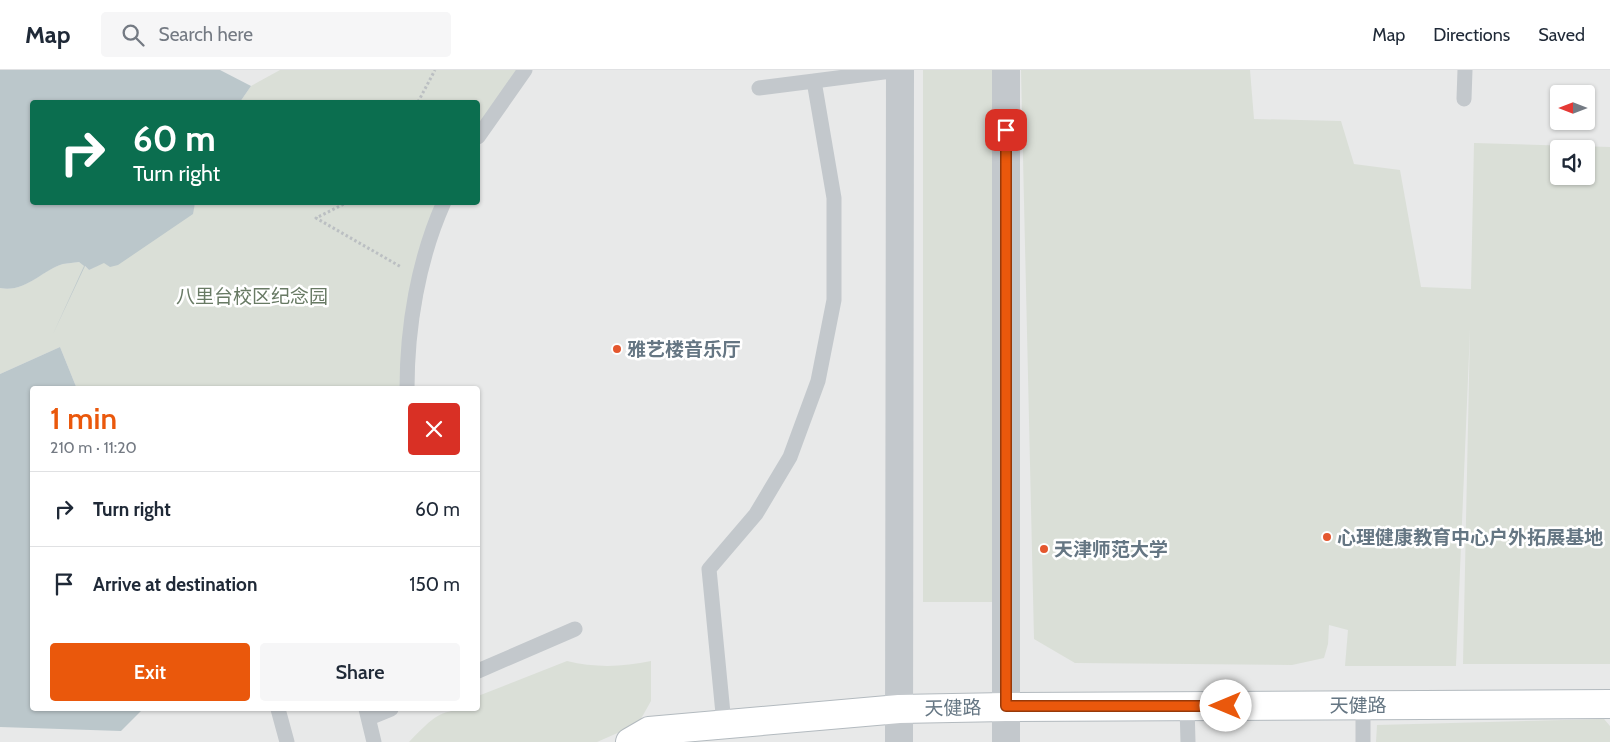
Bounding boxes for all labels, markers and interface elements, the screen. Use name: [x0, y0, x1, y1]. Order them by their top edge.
search box: [101, 12, 451, 57]
text: Map: [25, 20, 71, 49]
icon: search: [119, 21, 147, 49]
text: Search here: [159, 23, 253, 46]
text: Map: [1372, 24, 1405, 46]
text: Directions: [1433, 24, 1510, 46]
text: Saved: [1538, 24, 1585, 46]
north arrow: [1550, 85, 1595, 130]
map controls: [1550, 85, 1595, 185]
pin: [985, 109, 1027, 151]
icon: arrive: [992, 116, 1020, 144]
text: 60 m: [133, 117, 216, 160]
icon: right: [50, 120, 115, 185]
button: sound: [1550, 140, 1595, 185]
text: Turn right: [133, 160, 220, 187]
park label: 八里台校区纪念园: [176, 285, 328, 308]
place label: 雅艺楼音乐厅: [627, 338, 741, 361]
marker: 雅艺楼音乐厅: [611, 343, 623, 355]
text: 1 min: [50, 400, 117, 437]
button: close: [408, 403, 460, 455]
text: 210 m · 11:20: [50, 438, 137, 457]
icon: right: [50, 495, 78, 523]
text: Turn right: [93, 498, 171, 521]
text: 60 m: [415, 498, 460, 521]
place label: 心理健康教育中心户外拓展基地: [1337, 526, 1603, 549]
marker: 心理健康教育中心户外拓展基地: [1321, 531, 1333, 543]
place label: 天津师范大学: [1054, 538, 1168, 561]
marker: 天津师范大学: [1038, 543, 1050, 555]
icon: arrive: [50, 570, 78, 598]
text: Arrive at destination: [93, 573, 257, 596]
text: 150 m: [409, 573, 460, 596]
button: Exit: [50, 643, 250, 701]
button: Share: [260, 643, 460, 701]
position arrow: [1199, 679, 1251, 731]
street label: 天健路: [1329, 694, 1387, 717]
street label: 天健路: [924, 696, 982, 720]

